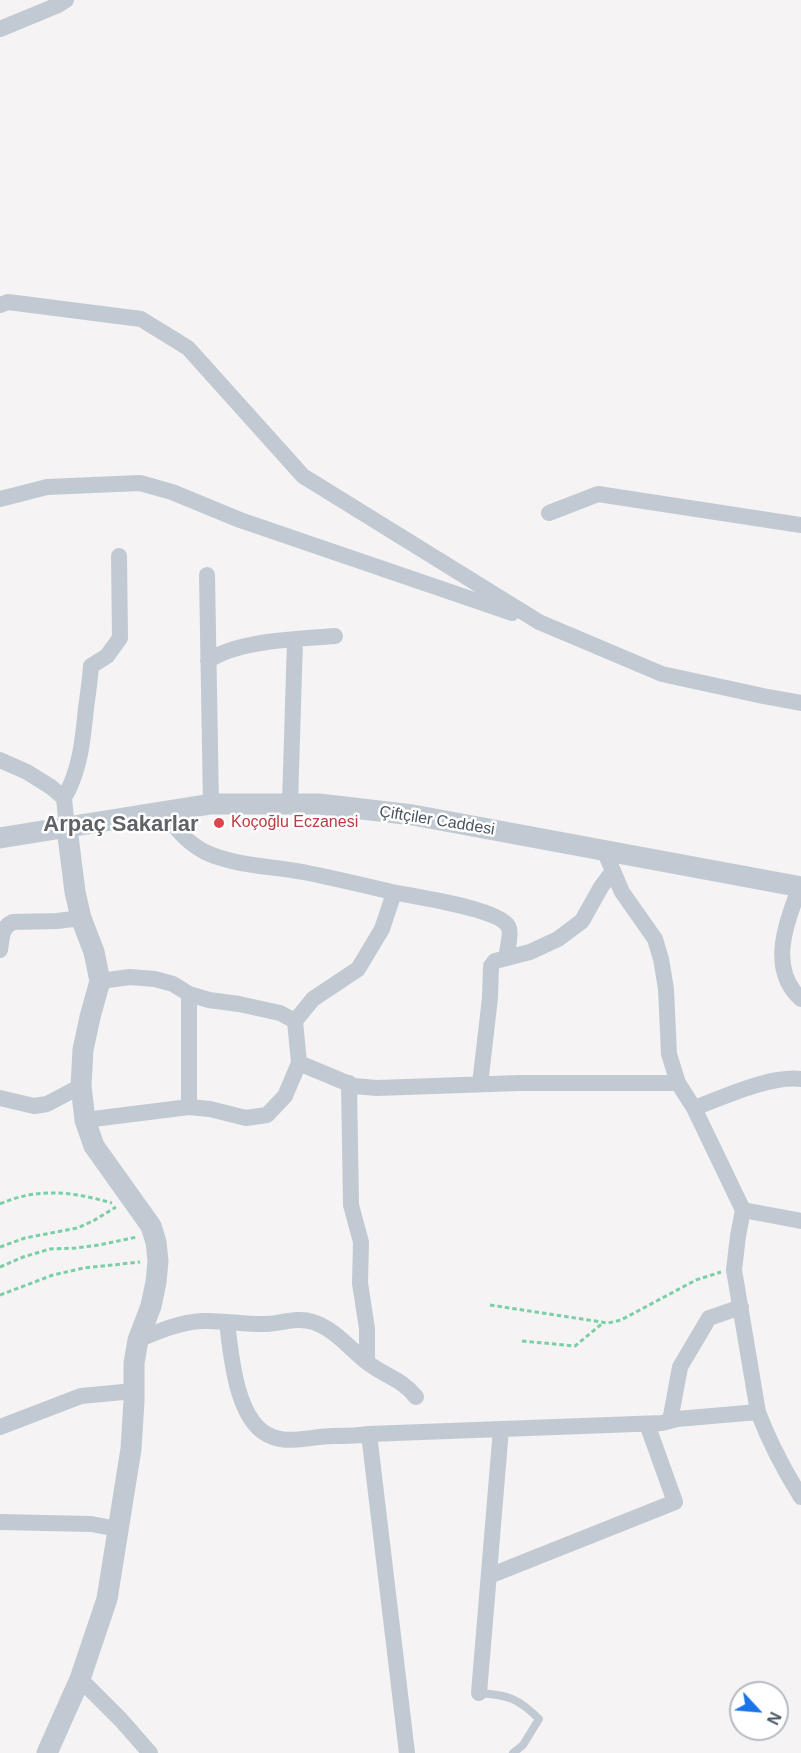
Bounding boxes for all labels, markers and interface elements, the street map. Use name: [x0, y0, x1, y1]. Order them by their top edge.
street label: Çiftçiler Caddesi: [378, 802, 496, 840]
district label: Arpaç Sakarlar: [43, 812, 199, 838]
place label: Koçoğlu Eczanesi: [231, 813, 358, 833]
marker: Koçoğlu Eczanesi: [212, 816, 226, 830]
north arrow: [729, 1681, 789, 1741]
text: N: [764, 1709, 784, 1727]

